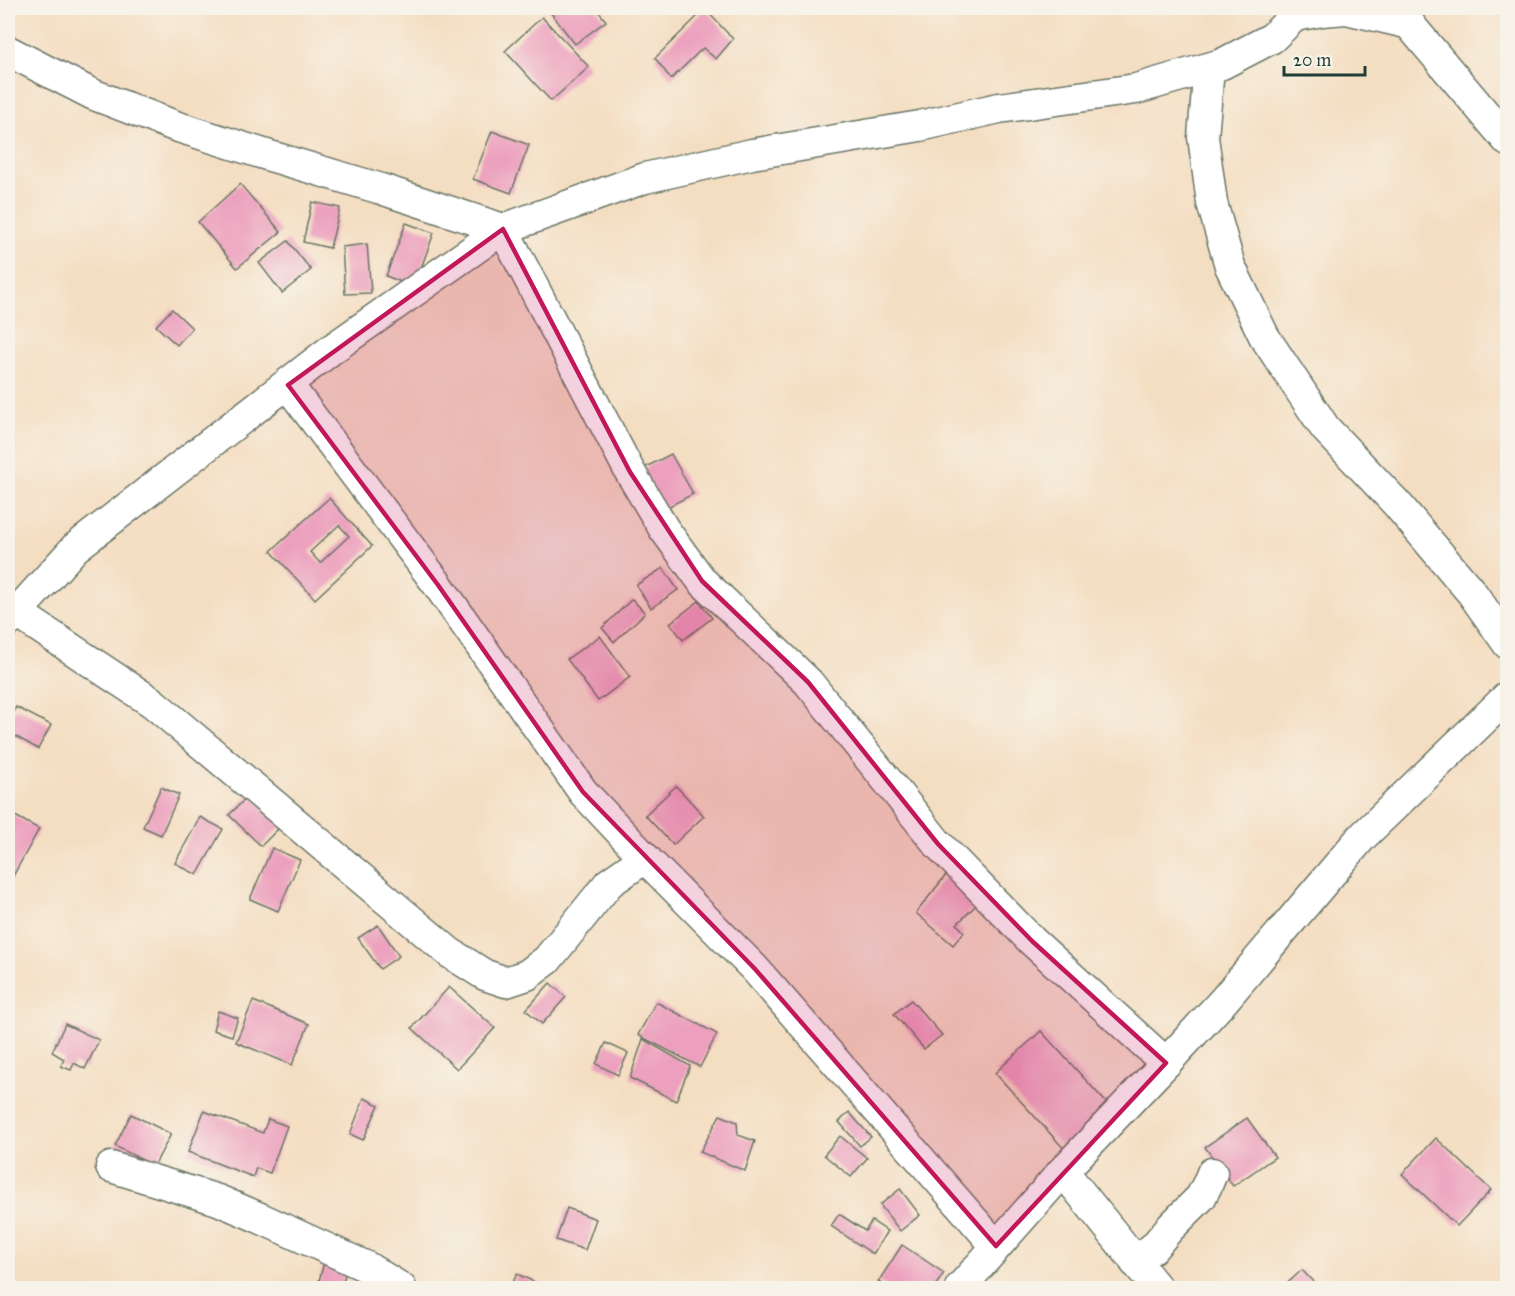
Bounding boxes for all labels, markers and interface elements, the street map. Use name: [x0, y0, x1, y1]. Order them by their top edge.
scale bar: [1284, 39, 1365, 77]
text: 20 m: [1293, 49, 1331, 71]

